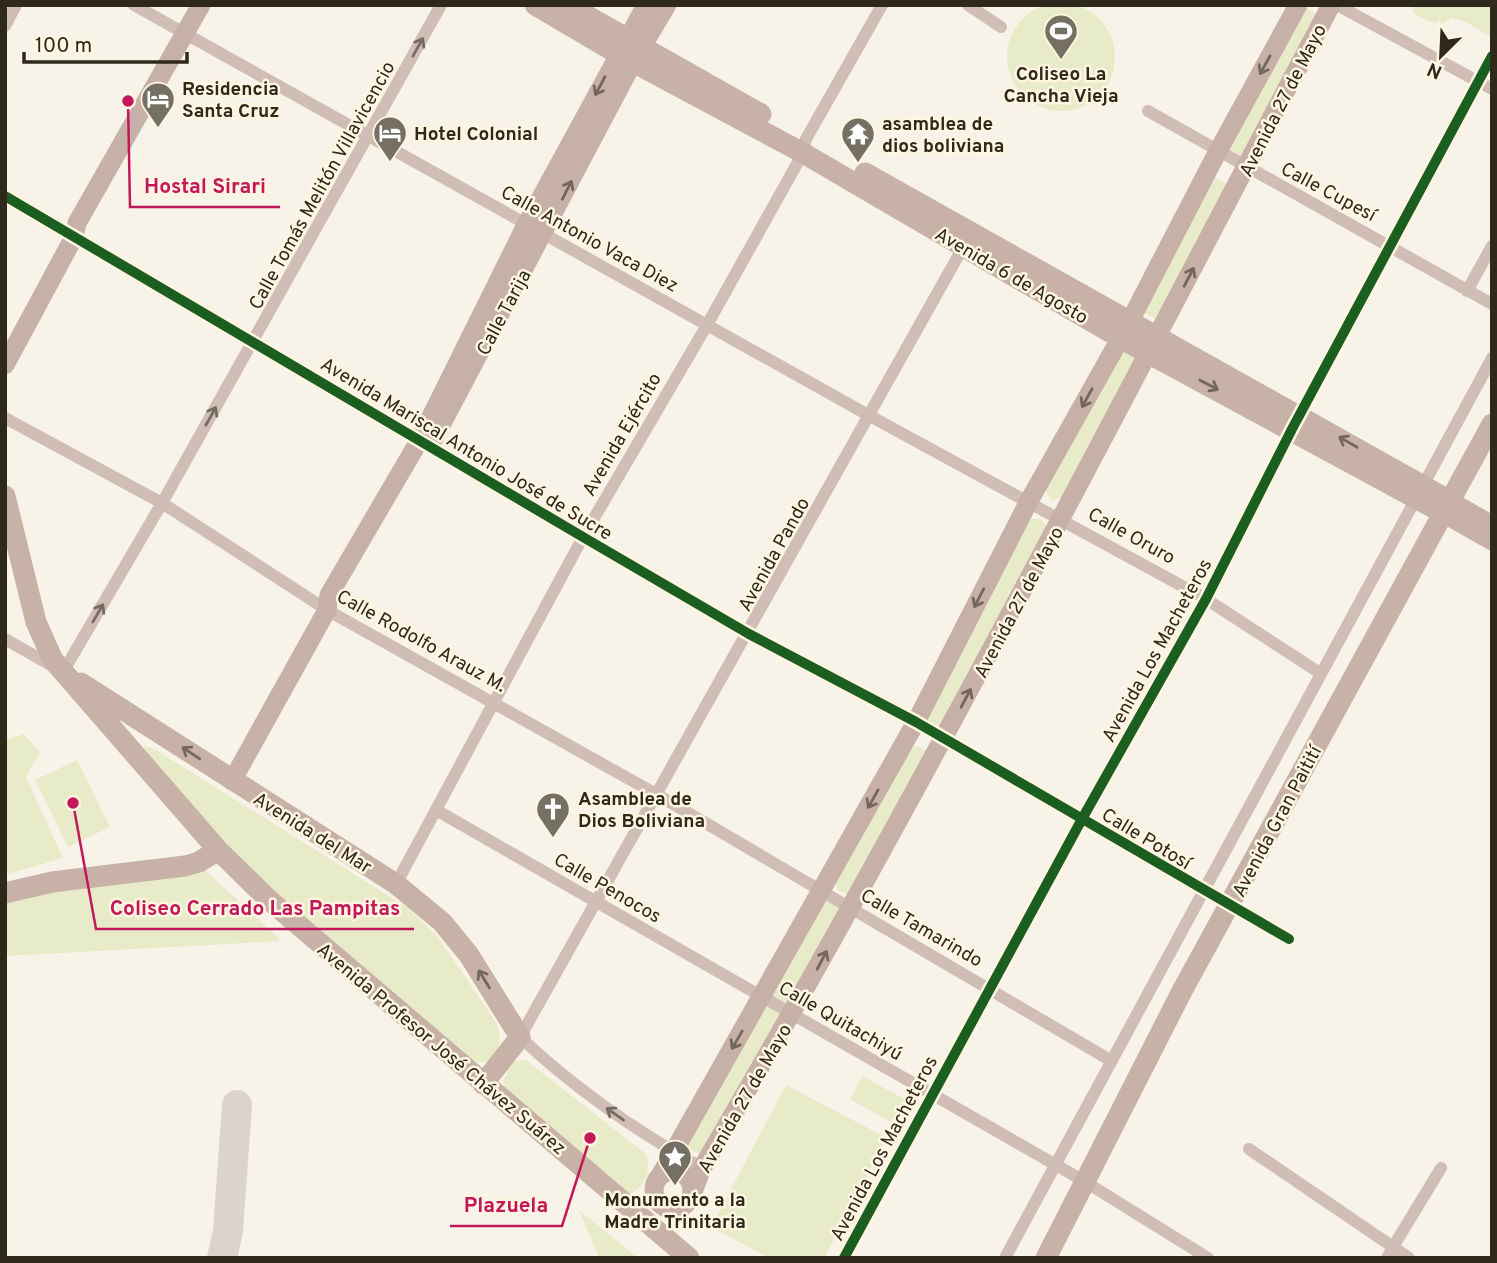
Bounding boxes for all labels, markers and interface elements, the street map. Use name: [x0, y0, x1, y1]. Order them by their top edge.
sports icon: Coliseo La Cancha Vieja: [1042, 12, 1080, 61]
street label: Avenida 27 de Mayo: [1235, 20, 1333, 181]
scale bar: [24, 21, 187, 65]
north arrow: [1406, 21, 1476, 91]
text: 100 m: [35, 33, 92, 60]
one-way arrow: [411, 37, 425, 57]
one-way arrow: [1258, 54, 1271, 75]
text: N: [1424, 56, 1446, 83]
street label: Calle Tomás Melitón Villavicencio: [244, 57, 401, 314]
place label: Coliseo La Cancha Vieja: [1003, 63, 1119, 109]
one-way arrow: [593, 75, 607, 96]
place label: Residencia Santa Cruz: [182, 78, 280, 124]
hotel icon: Residencia Santa Cruz: [139, 80, 177, 129]
place label: asamblea de dios boliviana: [882, 113, 1004, 159]
hotel icon: Hotel Colonial: [371, 114, 409, 163]
temple icon: asamblea de dios boliviana: [839, 115, 877, 164]
place label: Hotel Colonial: [414, 123, 538, 147]
street label: Calle Cupesí: [1276, 158, 1382, 229]
callout: Hostal Sirari: [130, 165, 280, 207]
text: Hostal Sirari: [144, 174, 266, 201]
street label: Calle Antonio Vaca Diez: [496, 181, 682, 299]
one-way arrow: [560, 181, 574, 201]
street label: Avenida 6 de Agosto: [930, 223, 1092, 330]
street label: Calle Tarija: [472, 266, 537, 360]
one-way arrow: [1182, 267, 1196, 287]
street label: Avenida Mariscal Antonio José de Sucre: [316, 353, 616, 547]
street label: Avenida Ejército: [578, 369, 668, 501]
one-way arrow: [1198, 379, 1218, 393]
one-way arrow: [1080, 387, 1094, 407]
one-way arrow: [205, 406, 218, 427]
one-way arrow: [1338, 435, 1359, 448]
street label: Avenida Pando: [734, 494, 816, 616]
street label: Calle Oruro: [1083, 503, 1179, 571]
street label: Avenida 27 de Mayo: [970, 523, 1070, 683]
street label: Avenida Los Macheteros: [1097, 555, 1218, 747]
street label: Calle Rodolfo Arauz M.: [332, 585, 510, 698]
one-way arrow: [972, 587, 986, 608]
one-way arrow: [91, 604, 105, 624]
one-way arrow: [959, 689, 973, 709]
street label: Avenida Gran Paitití: [1228, 740, 1329, 902]
one-way arrow: [181, 746, 201, 760]
street label: Avenida del Mar: [248, 788, 376, 880]
place label: Asamblea de Dios Boliviana: [578, 788, 705, 834]
one-way arrow: [866, 789, 880, 809]
church icon: Asamblea de Dios Boliviana: [534, 790, 572, 839]
street label: Calle Potosí: [1097, 804, 1197, 877]
street label: Calle Penocos: [549, 848, 665, 929]
street label: Calle Tamarindo: [856, 884, 986, 973]
callout: Coliseo Cerrado Las Pampitas: [96, 887, 414, 929]
text: Coliseo Cerrado Las Pampitas: [110, 896, 400, 923]
street label: Avenida Profesor José Chávez Suárez: [311, 938, 570, 1161]
one-way arrow: [816, 950, 829, 971]
one-way arrow: [476, 970, 490, 990]
street label: Calle Quitachiyú: [774, 976, 906, 1067]
street label: Avenida 27 de Mayo: [693, 1020, 798, 1178]
one-way arrow: [730, 1029, 744, 1049]
street label: Avenida Los Macheteros: [826, 1052, 944, 1246]
one-way arrow: [606, 1107, 625, 1121]
place icon: Monumento a la Madre Trinitaria: [656, 1138, 694, 1187]
callout: Plazuela: [450, 1184, 562, 1226]
place label: Monumento a la Madre Trinitaria: [604, 1189, 746, 1235]
text: Plazuela: [464, 1193, 548, 1220]

